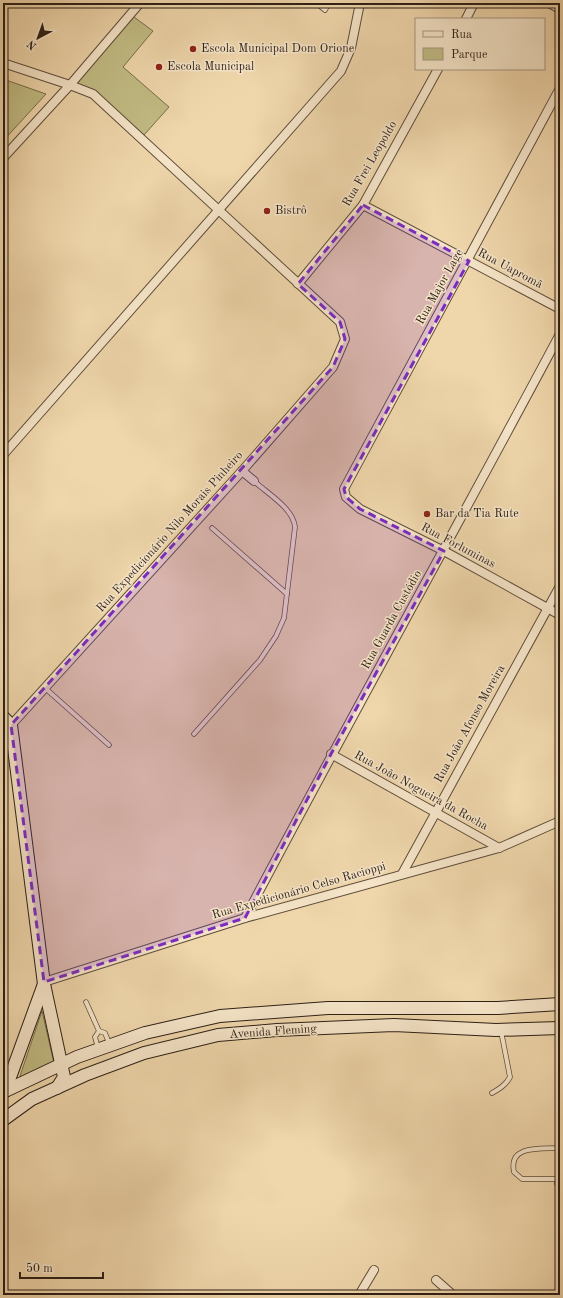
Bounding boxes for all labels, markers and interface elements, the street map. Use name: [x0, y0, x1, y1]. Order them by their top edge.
north arrow: [18, 18, 58, 58]
legend: [415, 18, 545, 70]
text: Rua: [451, 29, 472, 41]
text: N: [25, 37, 39, 51]
place label: Escola Municipal Dom Orione: [201, 43, 355, 55]
marker: Escola Municipal Dom Orione: [188, 44, 198, 54]
text: Parque: [451, 49, 488, 61]
place label: Escola Municipal: [167, 61, 254, 73]
marker: Escola Municipal: [154, 62, 164, 72]
street label: Rua Frei Leopoldo: [341, 119, 399, 209]
place label: Bistrô: [275, 205, 307, 217]
marker: Bistrô: [262, 206, 272, 216]
street label: Rua Major Lage: [414, 247, 466, 327]
street label: Rua Uapromã: [476, 247, 544, 291]
street label: Rua Expedicionário Nilo Morais Pinheiro: [95, 449, 245, 615]
place label: Bar da Tia Rute: [435, 508, 519, 520]
marker: Bar da Tia Rute: [422, 509, 432, 519]
street label: Rua Forluminas: [419, 521, 497, 571]
street label: Rua Guarda Custódio: [360, 569, 424, 671]
street label: Rua João Afonso Moreira: [433, 663, 507, 785]
street label: Rua João Nogueira da Rocha: [352, 749, 490, 833]
street label: Rua Expedicionário Celso Racioppi: [211, 860, 387, 922]
street label: Avenida Fleming: [229, 1023, 318, 1041]
scale bar: [20, 1254, 103, 1280]
text: 50 m: [26, 1262, 53, 1275]

